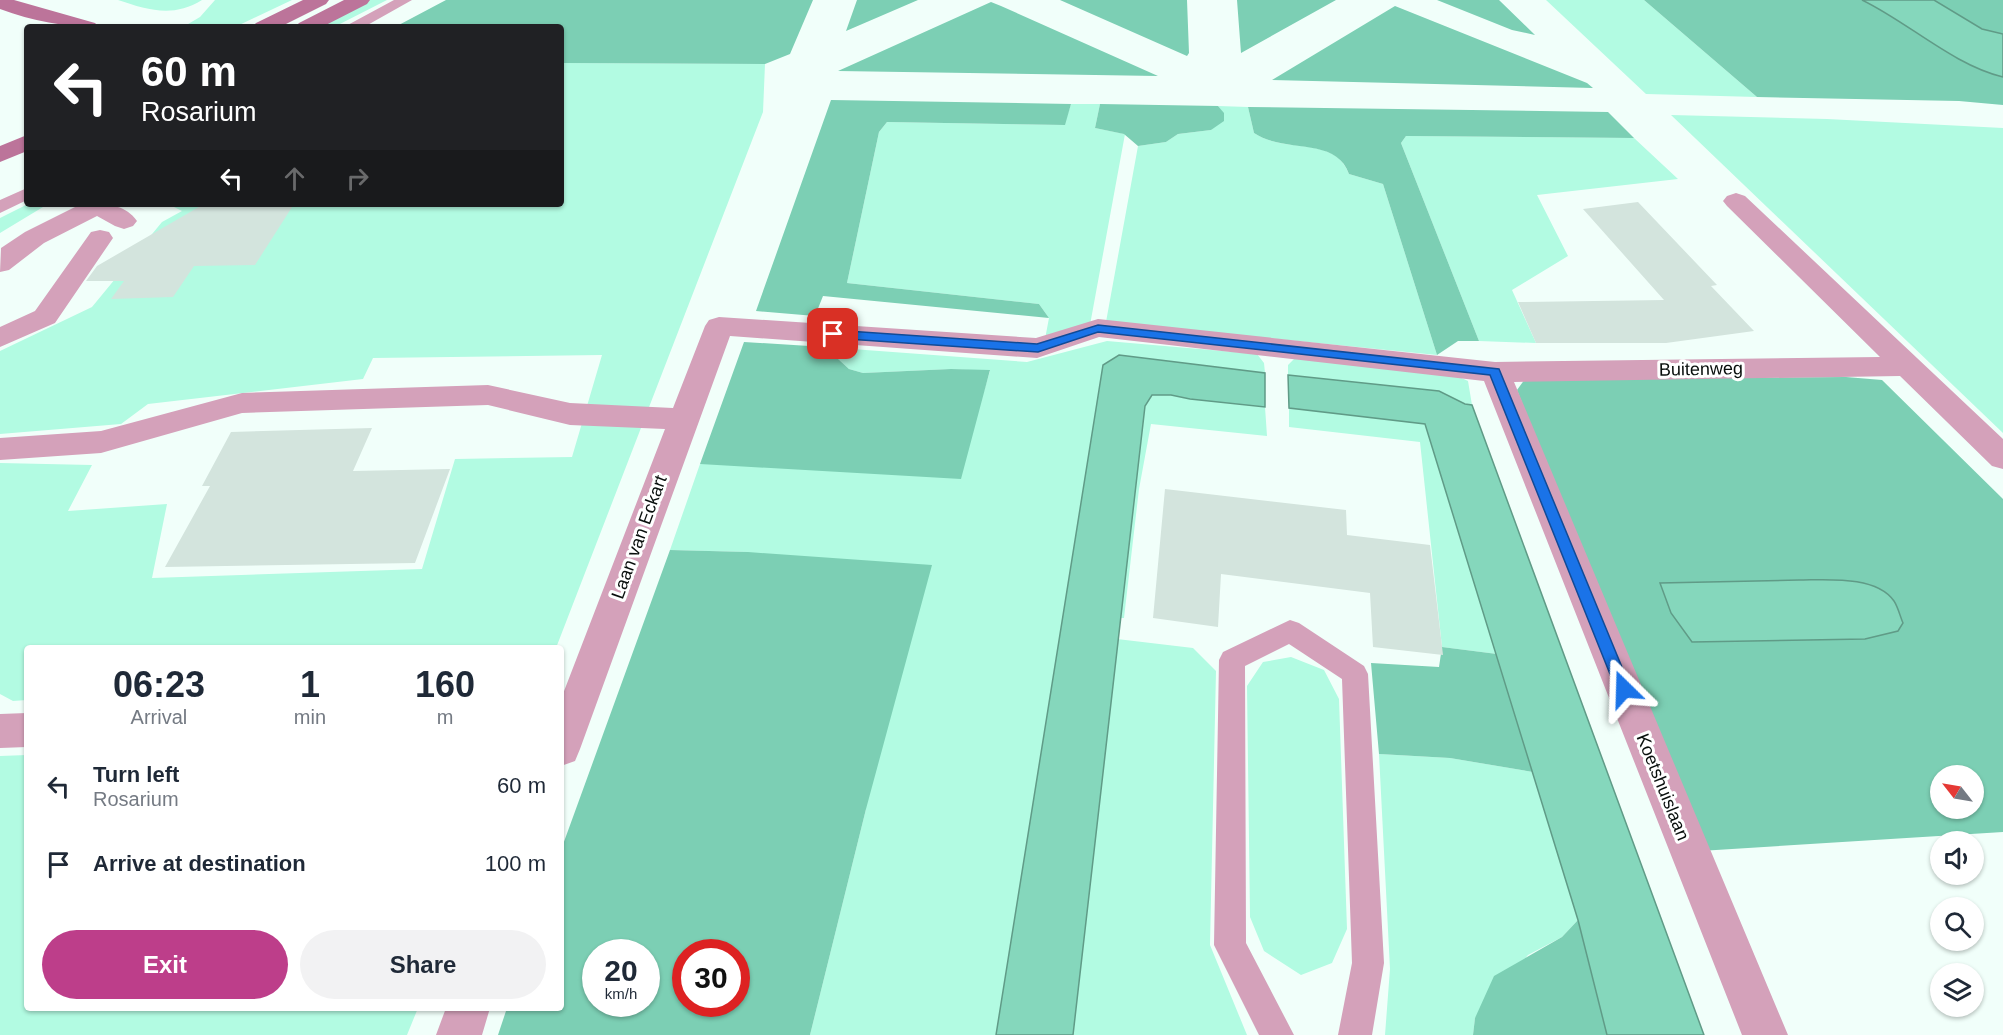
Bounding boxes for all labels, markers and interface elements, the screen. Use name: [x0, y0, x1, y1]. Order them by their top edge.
icon: left: [42, 48, 120, 126]
text: 60 m: [141, 48, 237, 95]
text: Rosarium: [141, 97, 257, 127]
icon: left: [215, 162, 248, 195]
icon: ahead: [278, 162, 311, 195]
icon: right: [341, 162, 374, 195]
pin: [807, 308, 858, 359]
icon: arrive: [816, 317, 849, 350]
street label: Buitenweg: [1659, 358, 1743, 380]
street label: Laan van Eckart: [607, 472, 671, 602]
position arrow: [1592, 657, 1656, 721]
text: 06:23: [113, 664, 205, 705]
text: 1: [300, 664, 320, 705]
text: 160: [415, 664, 475, 705]
text: Arrival: [131, 706, 187, 728]
text: min: [294, 706, 326, 728]
text: m: [437, 706, 453, 728]
street label: Koetshuislaan: [1633, 731, 1693, 843]
text: Turn left: [93, 762, 179, 787]
north arrow: [1930, 765, 1984, 819]
map controls: [1930, 765, 1984, 1017]
icon: left: [42, 770, 75, 803]
text: 60 m: [497, 773, 546, 798]
text: Rosarium: [93, 788, 179, 810]
button: sound: [1930, 831, 1984, 885]
icon: arrive: [42, 848, 75, 881]
text: Arrive at destination: [93, 851, 306, 876]
text: 100 m: [485, 851, 546, 876]
button: search: [1930, 897, 1984, 951]
button: Exit: [42, 930, 288, 999]
button: Share: [300, 930, 546, 999]
speed limit sign: 30: [672, 939, 750, 1017]
text: 20: [604, 954, 638, 987]
button: layers: [1930, 963, 1984, 1017]
text: km/h: [605, 985, 637, 1002]

